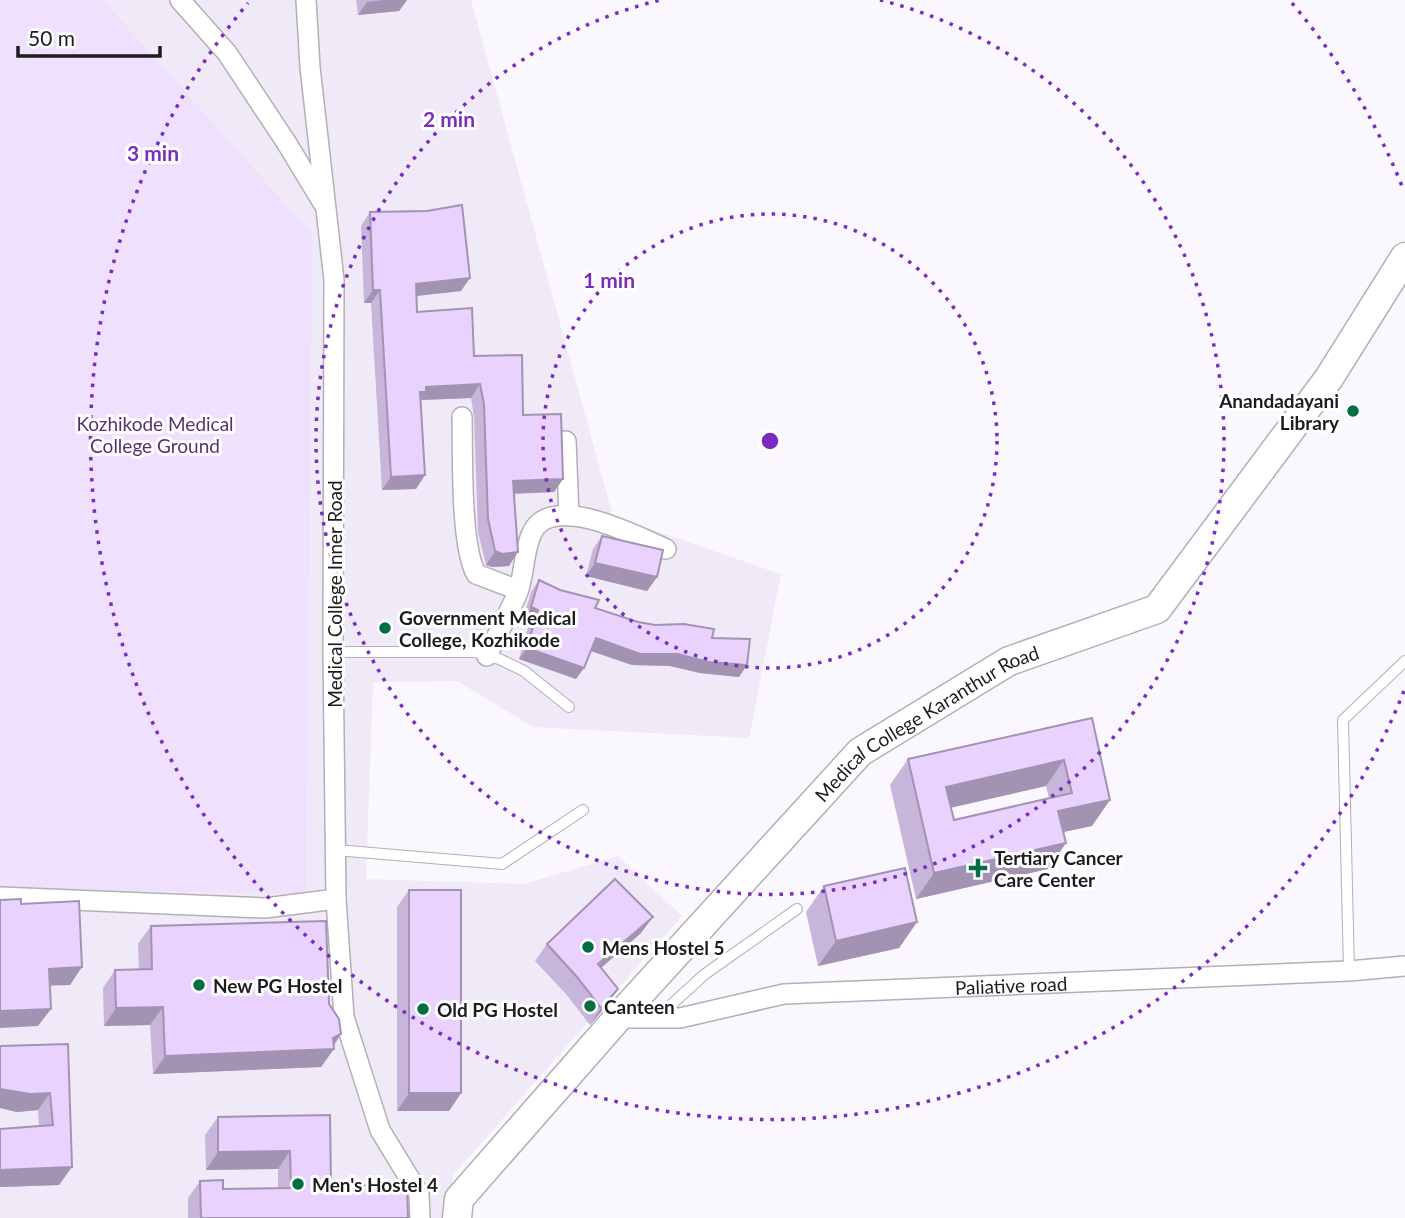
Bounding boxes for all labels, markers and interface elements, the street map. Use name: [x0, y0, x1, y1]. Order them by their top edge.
scale bar: [18, 14, 159, 58]
text: 50 m: [28, 25, 75, 50]
text: 2 min: [423, 106, 475, 131]
text: 3 min: [127, 140, 179, 165]
text: 1 min: [583, 267, 635, 292]
place label: Anandadayani Library: [1218, 389, 1340, 434]
marker: Anandadayani Library: [1345, 403, 1361, 419]
park label: Kozhikode Medical College Ground: [76, 412, 234, 457]
centre of rings: [758, 429, 782, 453]
street label: Medical College Inner Road: [323, 480, 346, 708]
place label: Government Medical College, Kozhikode: [399, 606, 576, 651]
marker: Government Medical College, Kozhikode: [377, 620, 393, 636]
street label: Medical College Karanthur Road: [809, 640, 1042, 806]
place label: Tertiary Cancer Care Center: [994, 846, 1124, 891]
marker: Tertiary Cancer Care Center: [968, 858, 988, 878]
place label: Mens Hostel 5: [602, 936, 725, 959]
marker: Mens Hostel 5: [580, 939, 596, 955]
street label: Paliative road: [954, 971, 1068, 999]
place label: New PG Hostel: [213, 974, 342, 997]
marker: New PG Hostel: [191, 977, 207, 993]
place label: Canteen: [604, 995, 675, 1018]
place label: Old PG Hostel: [437, 998, 558, 1021]
marker: Canteen: [582, 998, 598, 1014]
marker: Old PG Hostel: [415, 1001, 431, 1017]
place label: Men's Hostel 4: [312, 1173, 438, 1196]
marker: Men's Hostel 4: [290, 1176, 306, 1192]

